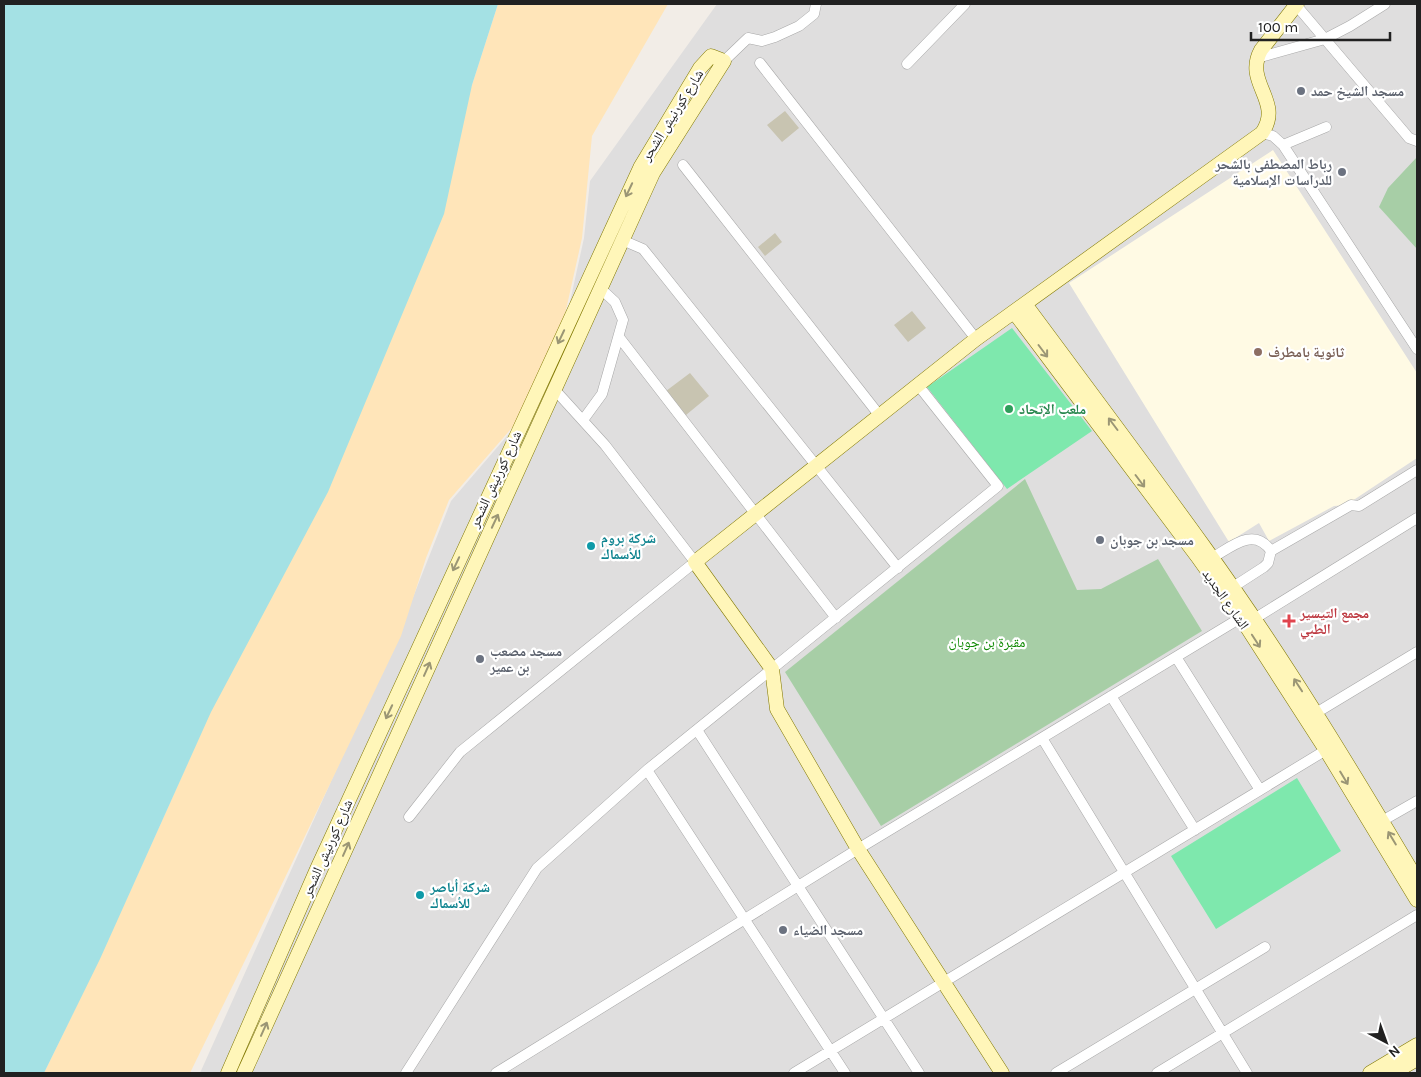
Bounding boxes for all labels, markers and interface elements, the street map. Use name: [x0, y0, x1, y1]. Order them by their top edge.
scale bar: [1251, 10, 1390, 42]
text: 100 m: [1258, 18, 1298, 36]
street label: شارع كورنيش الشحر: [637, 66, 708, 166]
place label: مسجد الشيخ حمد: [1311, 83, 1404, 100]
marker: مسجد الشيخ حمد: [1295, 85, 1307, 97]
place label: رباط المصطفى بالشحر للدراسات الإسلامية: [1214, 156, 1332, 189]
marker: رباط المصطفى بالشحر للدراسات الإسلامية: [1336, 166, 1348, 178]
one-way arrow: [624, 182, 634, 197]
one-way arrow: [556, 329, 565, 344]
one-way arrow: [1038, 344, 1048, 358]
place label: ثانوية بامطرف: [1268, 344, 1344, 361]
marker: ثانوية بامطرف: [1252, 346, 1264, 358]
place label: ملعب الإتحاد: [1019, 401, 1086, 418]
marker: ملعب الإتحاد: [1003, 403, 1015, 415]
one-way arrow: [1108, 418, 1119, 431]
street label: شارع كورنيش الشحر: [465, 428, 526, 532]
one-way arrow: [1135, 474, 1146, 487]
one-way arrow: [490, 514, 500, 529]
place label: شركة بروم للأسماك: [601, 530, 656, 563]
place label: مسجد بن جوبان: [1110, 532, 1194, 549]
marker: مسجد بن جوبان: [1094, 534, 1106, 546]
marker: شركة بروم للأسماك: [585, 540, 597, 552]
one-way arrow: [451, 556, 461, 571]
street label: الشارع الجديد: [1198, 566, 1253, 633]
place label: مجمع التيسير الطبي: [1299, 605, 1369, 640]
marker: مجمع التيسير الطبي: [1282, 614, 1296, 628]
park label: مقبرة بن جوبان: [949, 634, 1026, 651]
one-way arrow: [1251, 634, 1261, 648]
place label: مسجد مصعب بن عمير: [489, 643, 562, 676]
marker: مسجد مصعب بن عمير: [474, 653, 486, 665]
one-way arrow: [423, 662, 433, 677]
one-way arrow: [1292, 678, 1303, 692]
one-way arrow: [383, 704, 393, 719]
one-way arrow: [1339, 771, 1349, 785]
street label: شارع كورنيش الشحر: [298, 797, 357, 901]
one-way arrow: [1387, 832, 1397, 846]
one-way arrow: [341, 842, 351, 857]
place label: شركة أباصر للأسماك: [429, 879, 490, 912]
marker: شركة أباصر للأسماك: [414, 889, 426, 901]
place label: مسجد الضياء: [793, 922, 863, 939]
marker: مسجد الضياء: [777, 924, 789, 936]
north arrow: [1361, 1017, 1411, 1067]
one-way arrow: [260, 1022, 270, 1037]
text: N: [1385, 1042, 1404, 1061]

